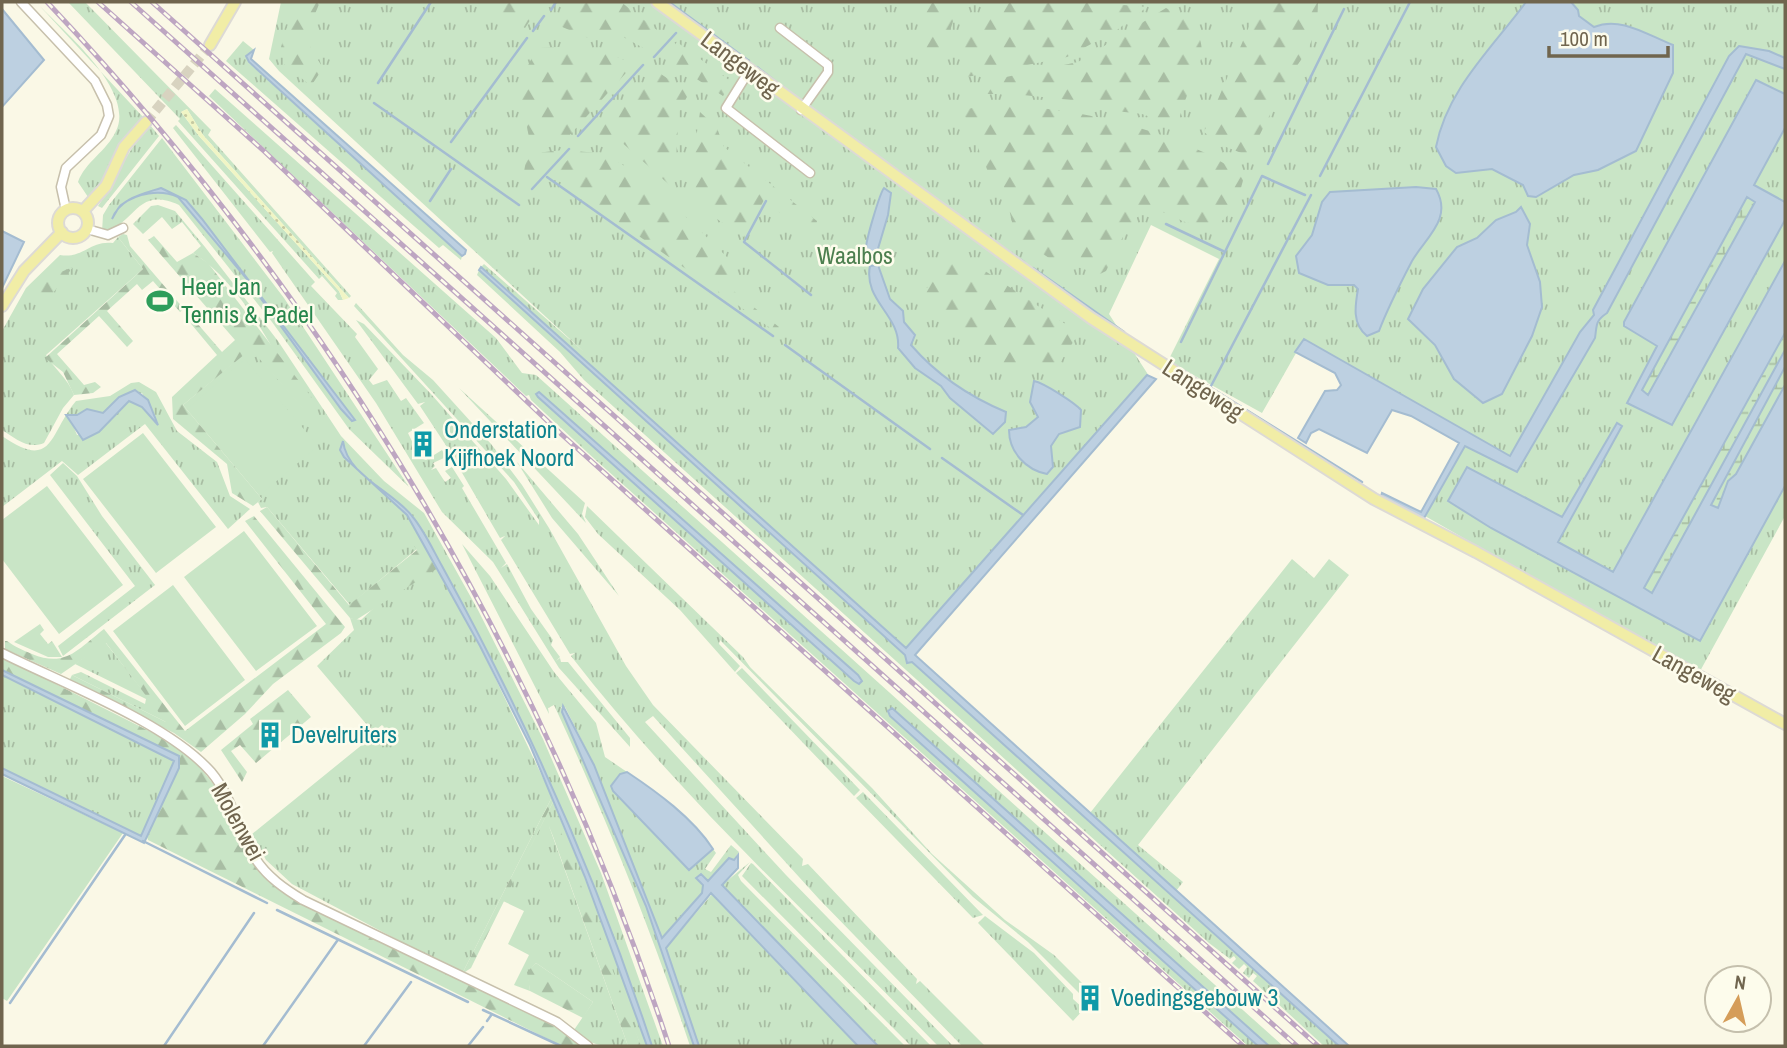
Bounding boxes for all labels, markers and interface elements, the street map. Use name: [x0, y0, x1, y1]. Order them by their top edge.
scale bar: [1549, 14, 1668, 58]
street label: Langeweg: [695, 23, 787, 103]
text: 100 m: [1560, 24, 1608, 53]
park label: Waalbos: [817, 239, 893, 271]
place label: Heer Jan Tennis & Padel: [181, 270, 313, 330]
sports icon: Heer Jan Tennis & Padel: [145, 286, 175, 316]
street label: Langeweg: [1157, 351, 1250, 427]
place label: Onderstation Kijfhoek Noord: [444, 413, 574, 473]
building icon: Onderstation Kijfhoek Noord: [408, 429, 438, 459]
street label: Langeweg: [1647, 637, 1742, 709]
place label: Develruiters: [291, 718, 397, 750]
building icon: Develruiters: [255, 720, 285, 750]
street label: Molenwei: [204, 777, 273, 866]
north arrow: [1703, 964, 1773, 1034]
text: N: [1733, 969, 1748, 996]
place label: Voedingsgebouw 3: [1111, 981, 1278, 1013]
building icon: Voedingsgebouw 3: [1075, 983, 1105, 1013]

